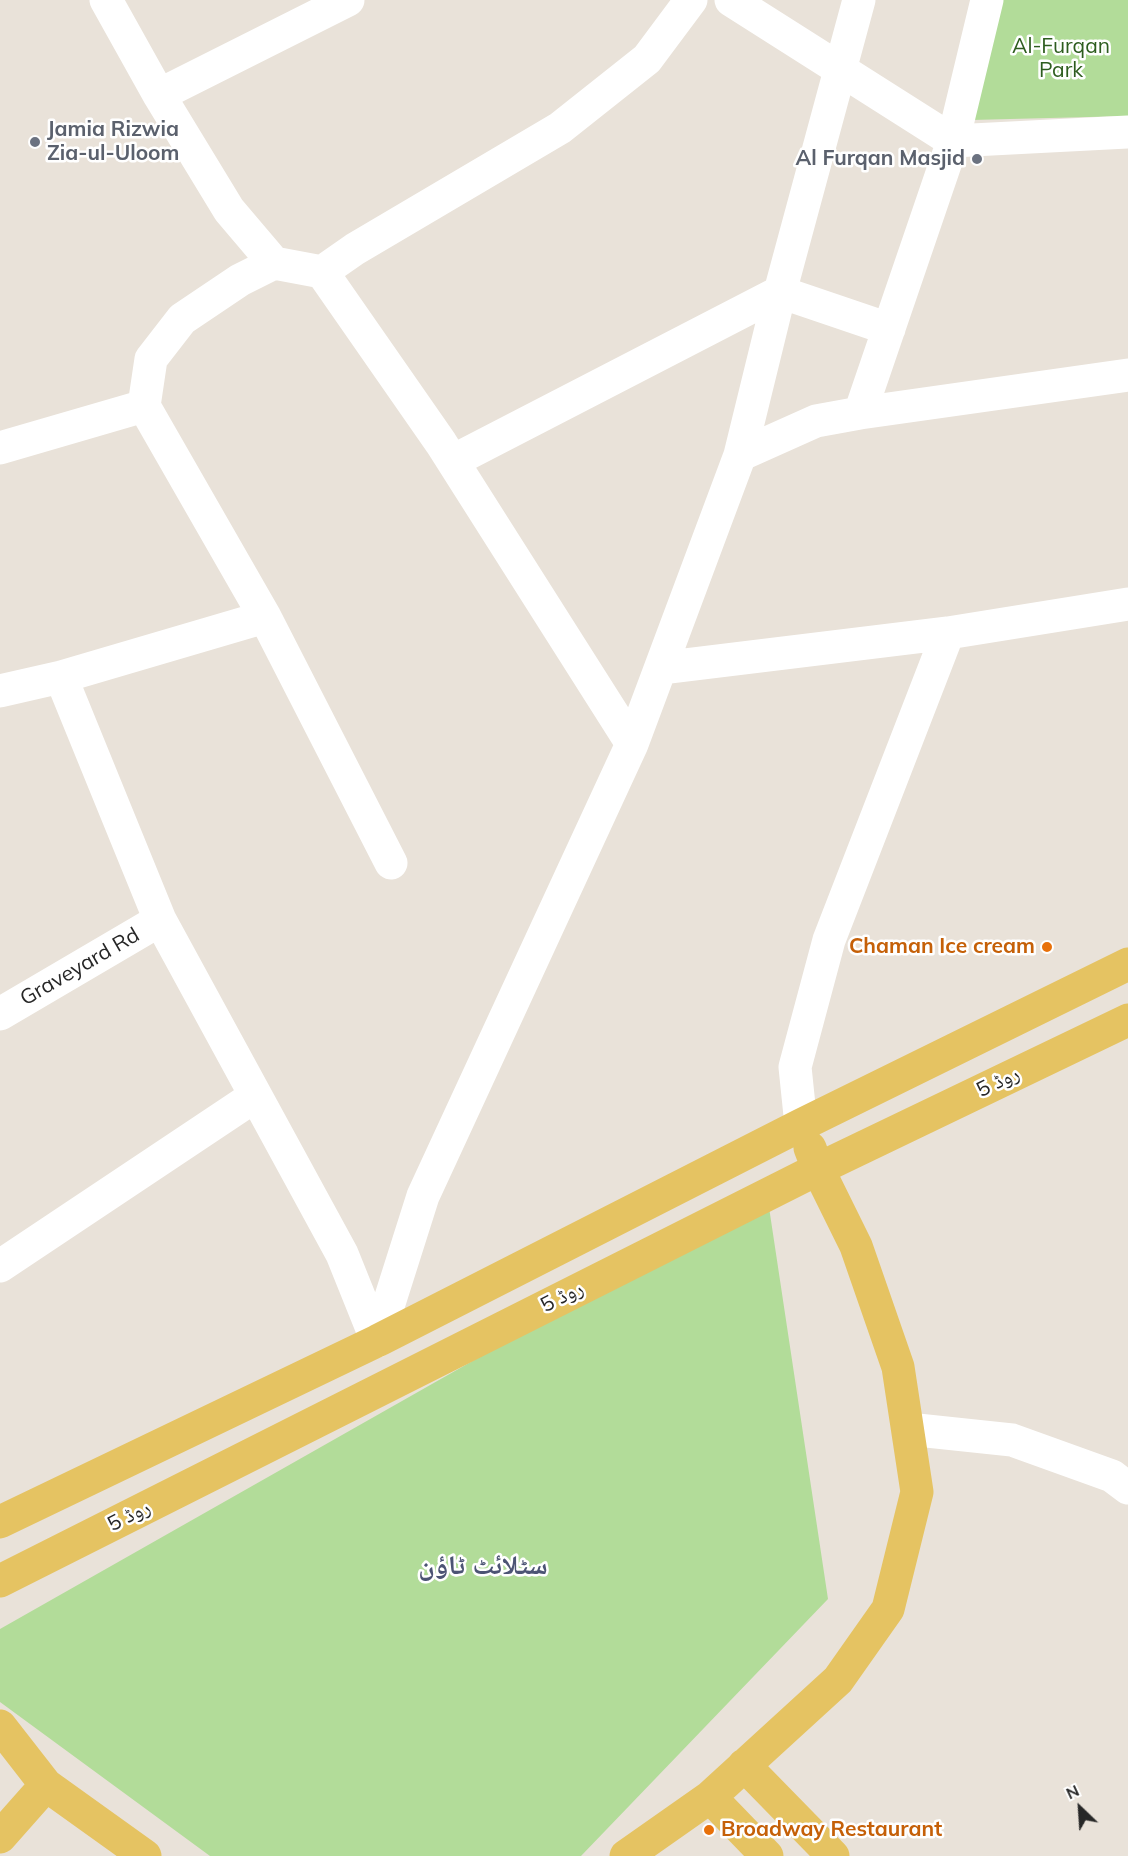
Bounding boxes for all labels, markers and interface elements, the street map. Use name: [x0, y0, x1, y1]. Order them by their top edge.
park label: Al-Furqan Park: [1012, 34, 1110, 84]
place label: Jamia Rizwia Zia-ul-Uloom: [47, 117, 179, 167]
marker: Jamia Rizwia Zia-ul-Uloom: [28, 135, 42, 149]
place label: Al Furqan Masjid: [795, 146, 965, 172]
marker: Al Furqan Masjid: [970, 152, 984, 166]
street label: Graveyard Rd: [16, 923, 144, 1011]
place label: Chaman Ice cream: [849, 934, 1035, 960]
marker: Chaman Ice cream: [1040, 940, 1054, 954]
street label: روڈ 5: [972, 1061, 1024, 1103]
street label: روڈ 5: [536, 1276, 588, 1318]
street label: روڈ 5: [103, 1495, 155, 1537]
district label: سٹلائٹ ٹاؤن: [418, 1550, 548, 1582]
north arrow: [1050, 1778, 1110, 1838]
text: N: [1063, 1780, 1082, 1803]
place label: Broadway Restaurant: [721, 1817, 942, 1843]
marker: Broadway Restaurant: [702, 1823, 716, 1837]

